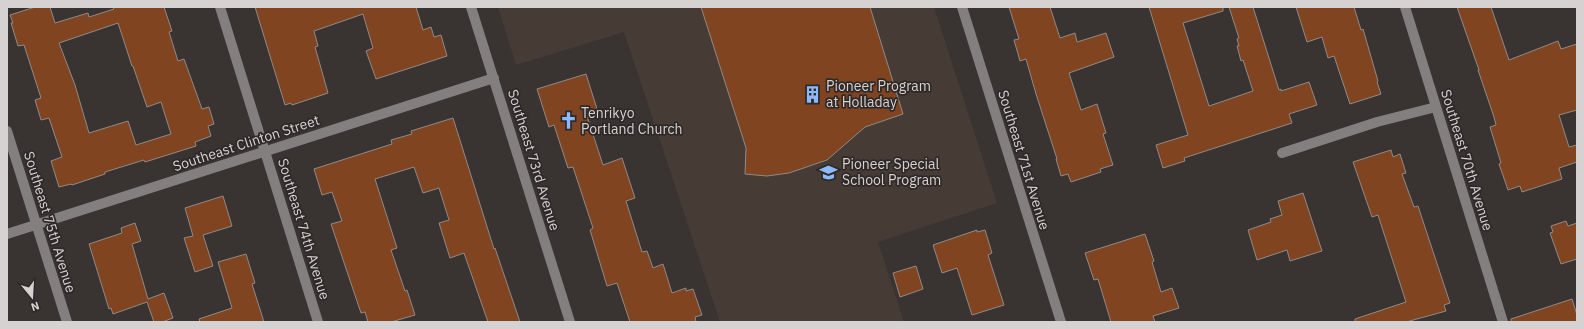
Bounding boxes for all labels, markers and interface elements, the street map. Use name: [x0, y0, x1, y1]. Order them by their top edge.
place label: Pioneer Program at Holladay: [826, 77, 931, 111]
building icon: Pioneer Program at Holladay: [803, 84, 823, 104]
street label: Southeast 73rd Avenue: [504, 87, 564, 233]
street label: Southeast 70th Avenue: [1437, 87, 1497, 233]
street label: Southeast 71st Avenue: [994, 88, 1054, 232]
place label: Tenrikyo Portland Church: [581, 104, 682, 138]
street label: Southeast Clinton Street: [170, 111, 322, 175]
church icon: Tenrikyo Portland Church: [558, 111, 578, 131]
street label: Southeast 75th Avenue: [20, 149, 80, 295]
place label: Pioneer Special School Program: [842, 155, 941, 189]
street label: Southeast 74th Avenue: [274, 156, 334, 302]
school or university icon: Pioneer Special School Program: [819, 162, 839, 182]
north arrow: [12, 277, 52, 317]
text: N: [29, 299, 41, 314]

